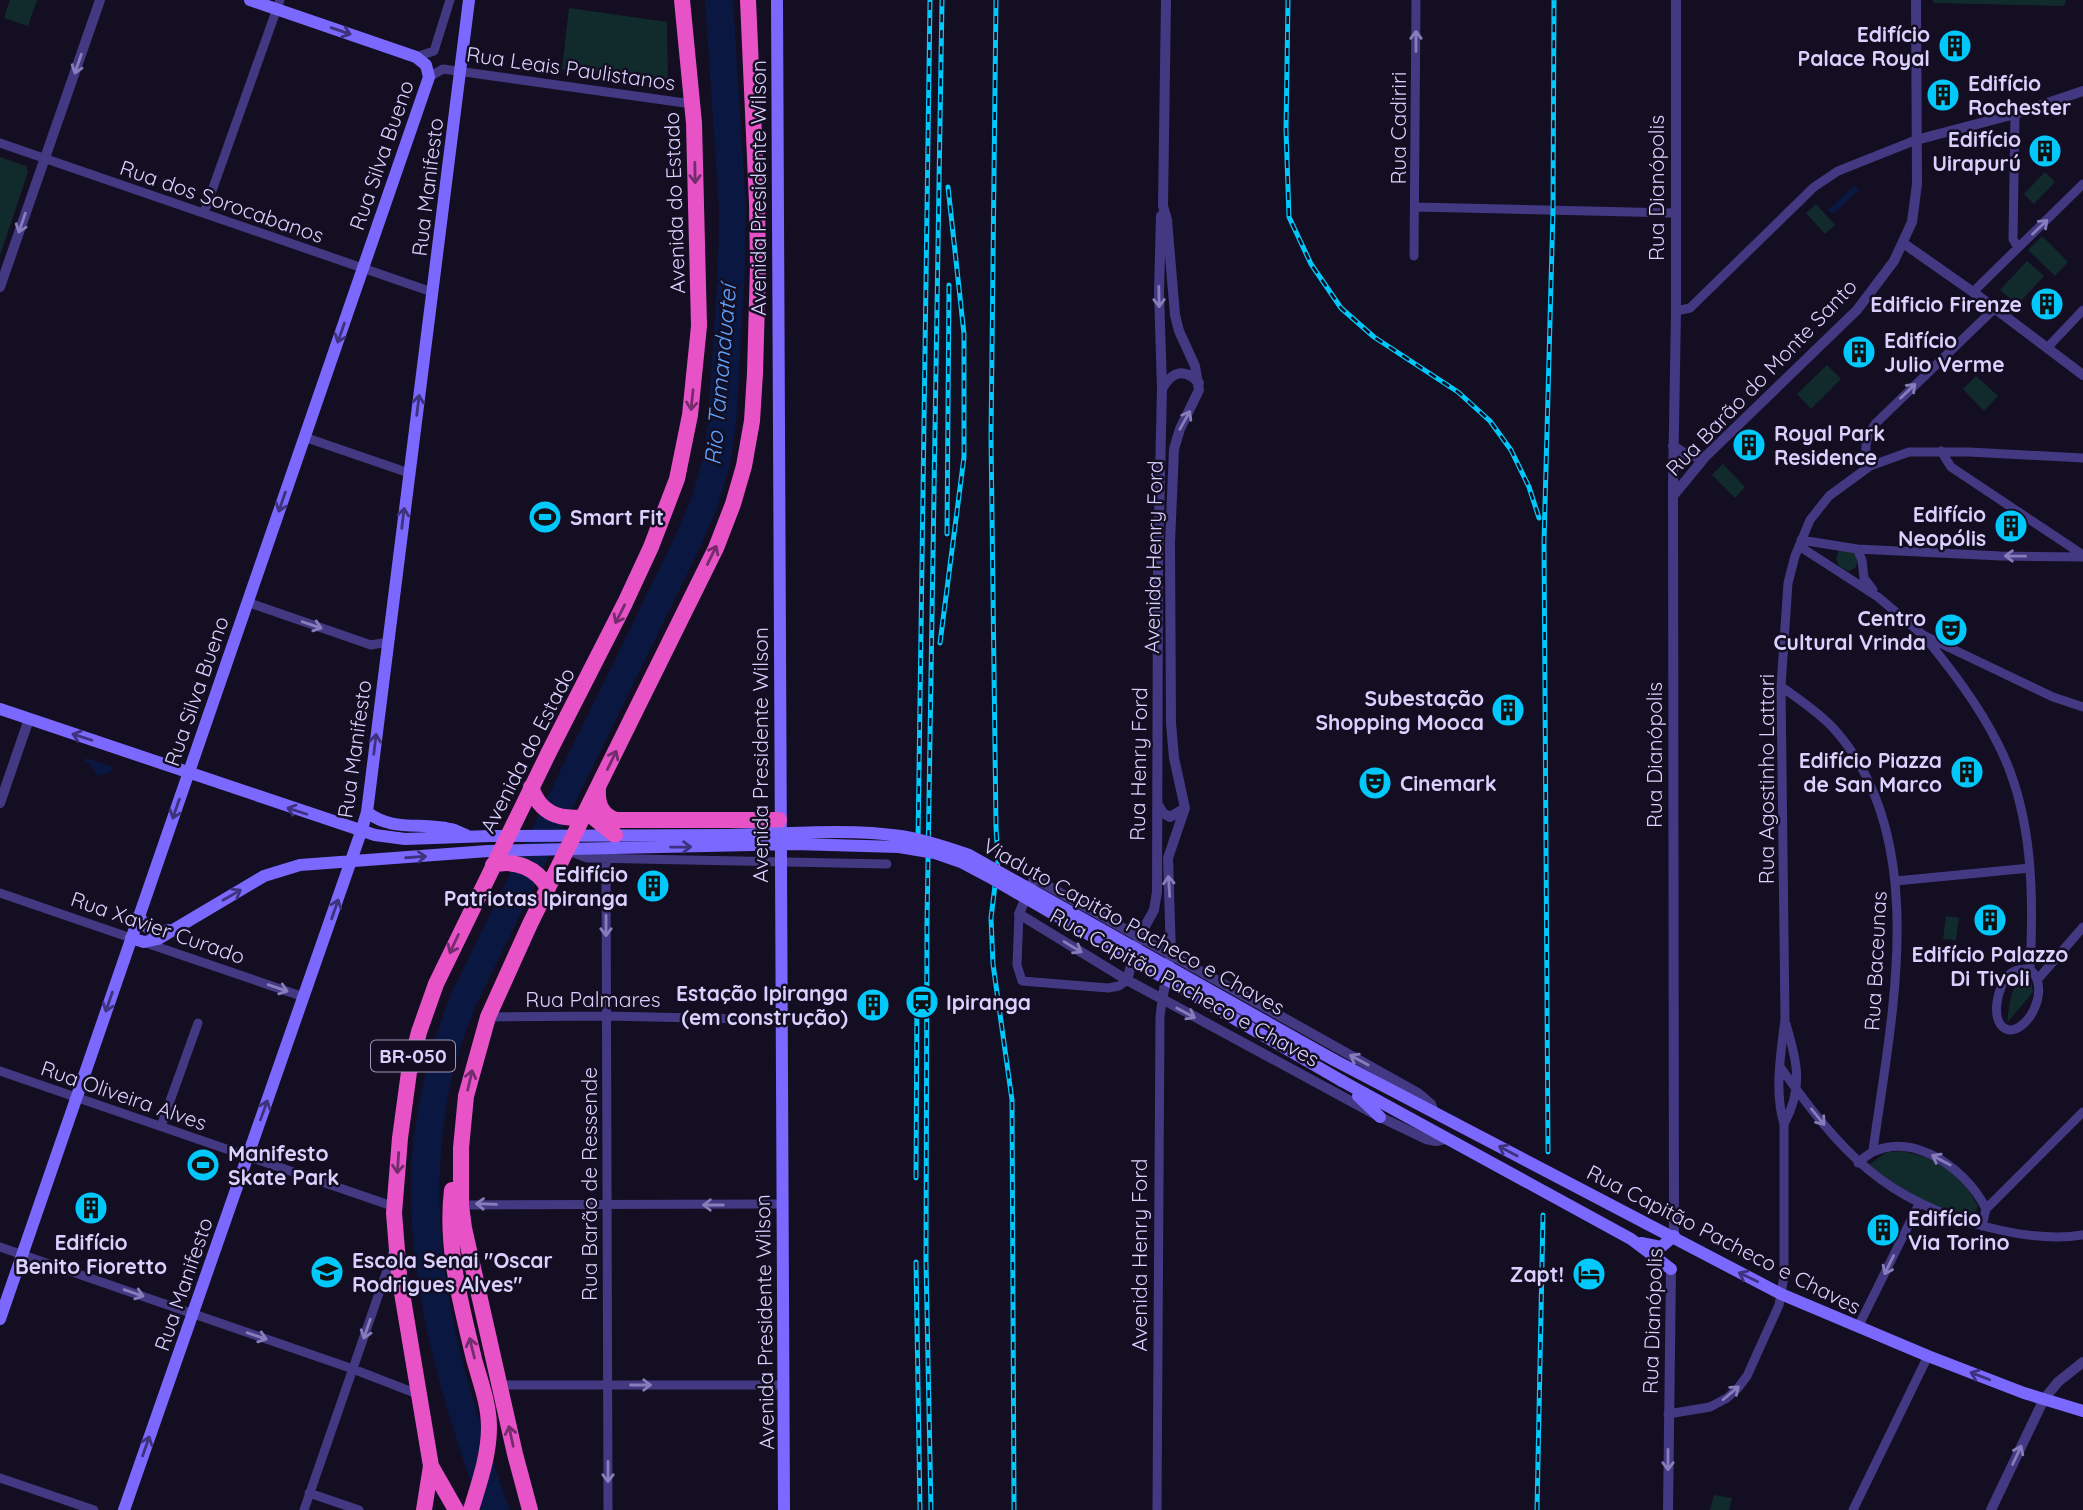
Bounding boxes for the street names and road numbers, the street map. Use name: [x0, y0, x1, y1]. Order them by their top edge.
street label: Rua Leais Paulistanos: [465, 40, 677, 96]
street label: Avenida Presidente Wilson: [745, 60, 771, 316]
street label: Rua Cadiriri: [1385, 71, 1411, 185]
street label: Rua Silva Bueno: [343, 77, 419, 233]
street label: Avenida do Estado: [658, 112, 690, 294]
street label: Rua Dianópolis: [1643, 115, 1669, 261]
street label: Rua Manifesto: [406, 116, 448, 258]
street label: Rua dos Sorocabanos: [117, 154, 327, 248]
street label: Rua Barão do Monte Santo: [1660, 273, 1862, 481]
street label: Avenida Henry Ford: [1138, 460, 1168, 654]
street label: Rua Silva Bueno: [158, 613, 234, 769]
street label: Avenida Presidente Wilson: [747, 627, 773, 883]
street label: Avenida do Estado: [474, 663, 580, 837]
street label: Rua Agostinho Lattari: [1753, 674, 1779, 884]
street label: Rua Manifesto: [331, 678, 377, 820]
street label: Rua Dianópolis: [1641, 682, 1667, 828]
street label: Rua Henry Ford: [1124, 687, 1152, 841]
street label: Viaduto Capitão Pacheco e Chaves: [979, 832, 1289, 1020]
street label: Rua Xavier Curado: [68, 885, 248, 969]
street label: Rua Baceunas: [1858, 890, 1892, 1032]
street label: Rua Capitão Pacheco e Chaves: [1046, 902, 1324, 1072]
street label: Rua Palmares: [525, 986, 661, 1012]
road number: BR-050: [371, 1040, 455, 1072]
street label: Rua Oliveira Alves: [38, 1054, 210, 1136]
street label: Rua Barão de Ressende: [576, 1067, 602, 1301]
street label: Avenida Henry Ford: [1126, 1158, 1152, 1352]
street label: Rua Capitão Pacheco e Chaves: [1583, 1158, 1865, 1320]
street label: Avenida Presidente Wilson: [749, 1194, 779, 1450]
street label: Rua Manifesto: [148, 1214, 218, 1354]
street label: Rua Dianópolis: [1636, 1248, 1668, 1394]

